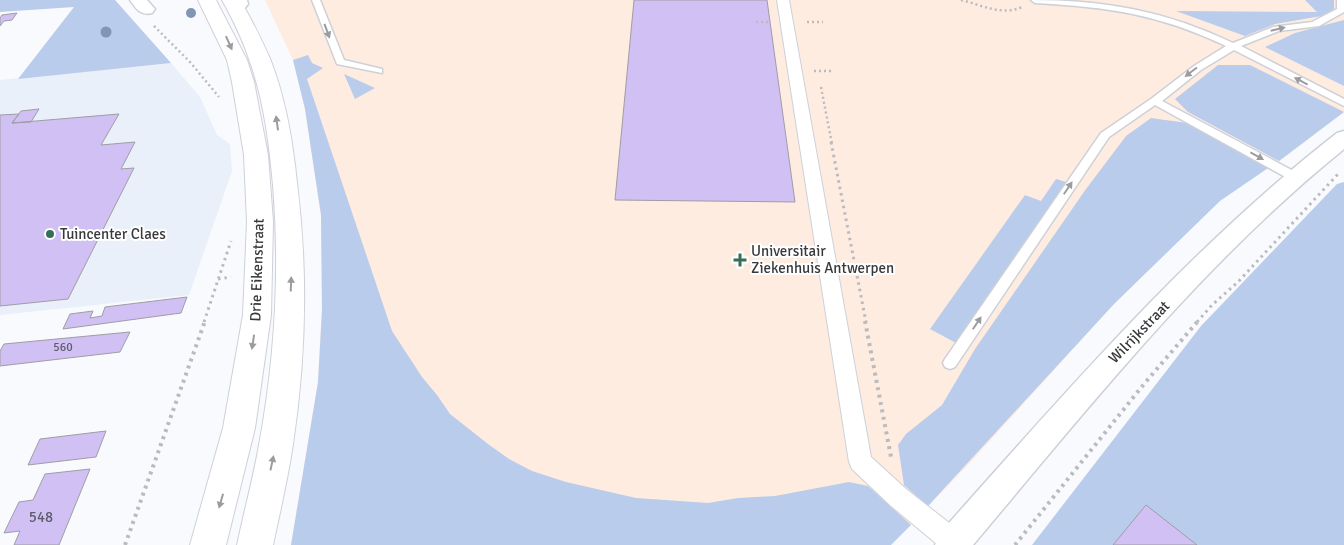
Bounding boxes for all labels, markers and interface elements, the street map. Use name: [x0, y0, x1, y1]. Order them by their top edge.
one-way arrow: [323, 24, 331, 39]
one-way arrow: [1270, 25, 1286, 33]
one-way arrow: [226, 36, 234, 50]
one-way arrow: [1184, 67, 1198, 77]
one-way arrow: [1294, 77, 1308, 85]
one-way arrow: [273, 114, 281, 130]
one-way arrow: [1250, 152, 1265, 160]
one-way arrow: [1063, 181, 1073, 195]
street label: Drie Eikenstraat: [246, 218, 268, 322]
place label: Tuincenter Claes: [60, 225, 166, 243]
marker: Tuincenter Claes: [44, 228, 56, 240]
place label: Universitair Ziekenhuis Antwerpen: [751, 242, 894, 277]
marker: Universitair Ziekenhuis Antwerpen: [733, 253, 747, 267]
one-way arrow: [287, 276, 295, 292]
street label: Wilrijkstraat: [1105, 297, 1173, 367]
one-way arrow: [973, 316, 982, 330]
one-way arrow: [249, 334, 257, 350]
house number: 560: [53, 340, 73, 355]
one-way arrow: [268, 455, 276, 471]
one-way arrow: [216, 493, 224, 508]
house number: 548: [29, 508, 53, 526]

